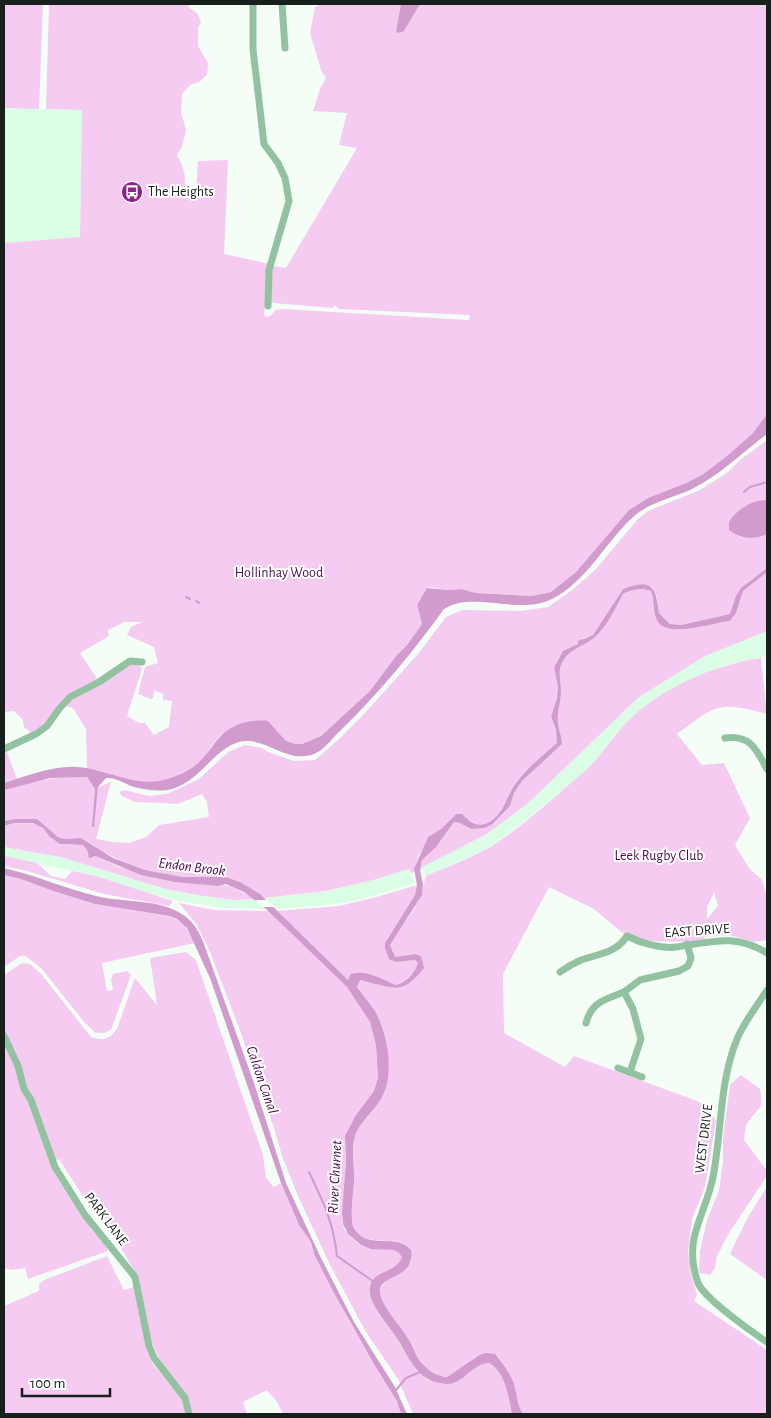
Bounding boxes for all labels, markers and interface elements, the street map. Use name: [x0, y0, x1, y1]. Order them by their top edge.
bus stop icon: The Heights: [120, 180, 144, 204]
place label: The Heights: [148, 185, 214, 199]
park label: Hollinhay Wood: [235, 566, 323, 580]
park label: Leek Rugby Club: [614, 849, 704, 863]
water label: Endon Brook: [158, 855, 226, 879]
street label: EAST DRIVE: [664, 922, 730, 940]
water label: Caldon Canal: [243, 1044, 281, 1116]
street label: WEST DRIVE: [693, 1103, 715, 1174]
water label: River Churnet: [326, 1140, 344, 1214]
street label: PARK LANE: [82, 1190, 131, 1248]
scale bar: [22, 1366, 110, 1398]
text: 100 m: [30, 1376, 65, 1391]

